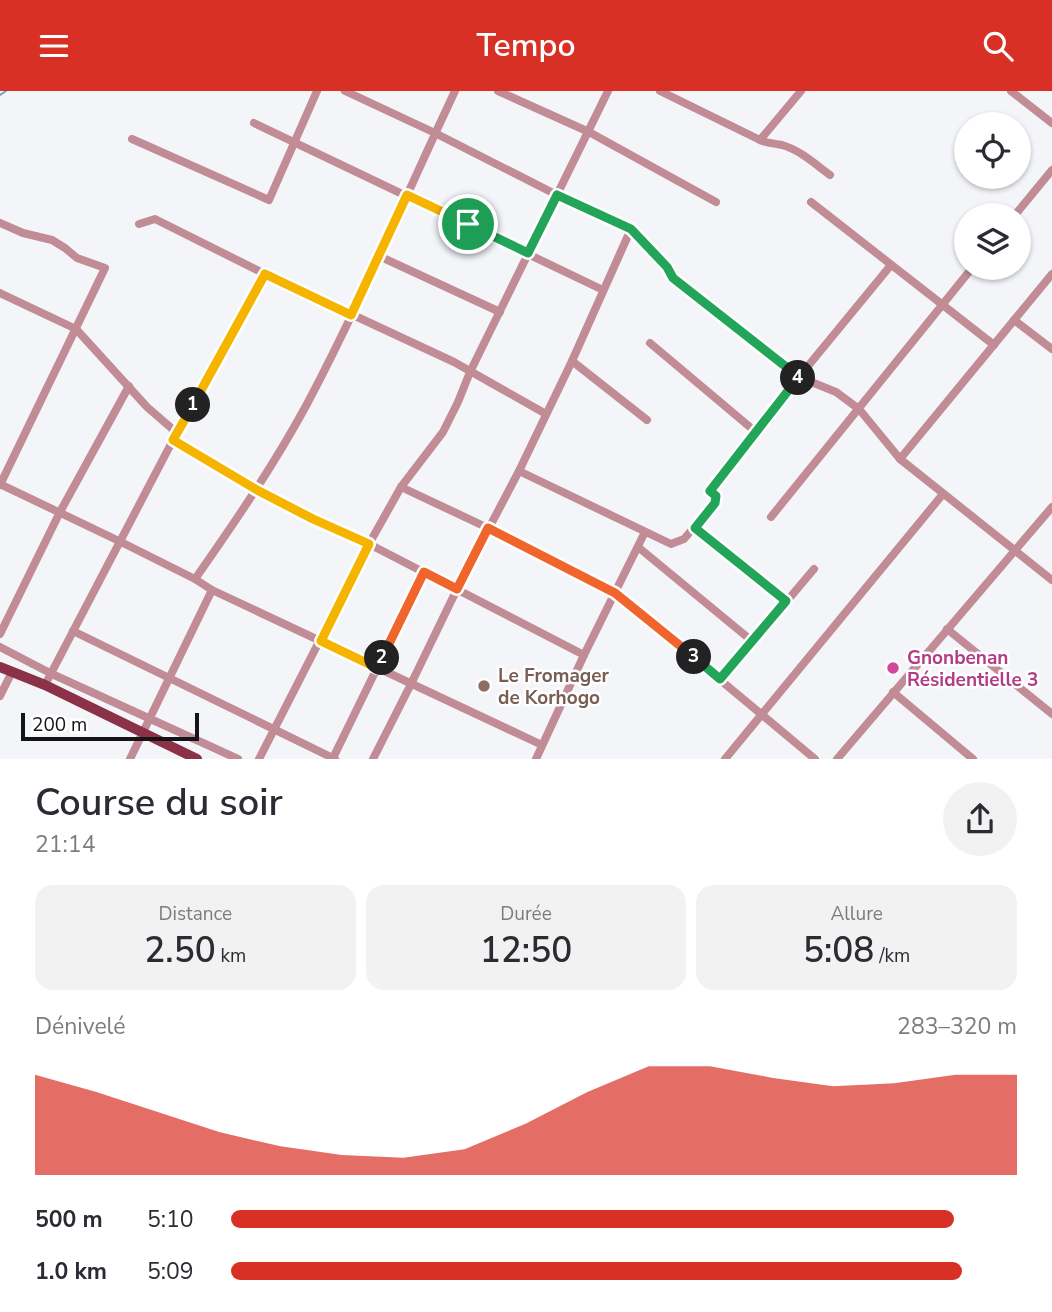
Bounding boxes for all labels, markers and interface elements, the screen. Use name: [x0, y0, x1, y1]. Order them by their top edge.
text: Tempo: [477, 24, 575, 67]
icon: menu: [35, 27, 73, 65]
icon: search: [979, 27, 1017, 65]
map controls: [954, 112, 1031, 280]
button: locate: [954, 112, 1031, 189]
pin: [438, 194, 498, 254]
button: layers: [954, 203, 1031, 280]
icon: arrive: [449, 205, 487, 243]
pin: 4: [780, 361, 816, 395]
text: 4: [792, 364, 803, 390]
pin: 1: [176, 387, 210, 423]
text: 1: [187, 391, 198, 417]
pin: 3: [676, 639, 712, 675]
pin: 2: [364, 641, 400, 675]
text: 3: [688, 643, 699, 669]
text: 2: [376, 644, 387, 670]
place label: Gnonbenan Résidentielle 3: [907, 645, 1038, 693]
marker: Gnonbenan Résidentielle 3: [885, 660, 901, 676]
place label: Le Fromager de Korhogo: [498, 663, 610, 711]
marker: Le Fromager de Korhogo: [476, 678, 492, 694]
scale bar: [21, 710, 200, 742]
text: 200 m: [32, 712, 87, 738]
text: Course du soir: [35, 777, 283, 828]
button: share: [943, 782, 1017, 856]
text: 21:14: [35, 829, 95, 860]
text: Distance: [158, 901, 232, 927]
text: Durée: [500, 901, 552, 927]
text: Allure: [830, 901, 883, 927]
text: 2.50: [144, 927, 216, 974]
text: 12:50: [480, 927, 572, 974]
text: 5:08: [803, 927, 874, 974]
text: km: [216, 943, 246, 969]
text: /km: [874, 943, 910, 969]
text: Dénivelé: [35, 1011, 126, 1042]
text: 283–320 m: [897, 1011, 1017, 1042]
text: 500 m: [35, 1204, 103, 1235]
text: 5:10: [147, 1204, 194, 1235]
text: 1.0 km: [35, 1256, 107, 1287]
text: 5:09: [147, 1256, 194, 1287]

